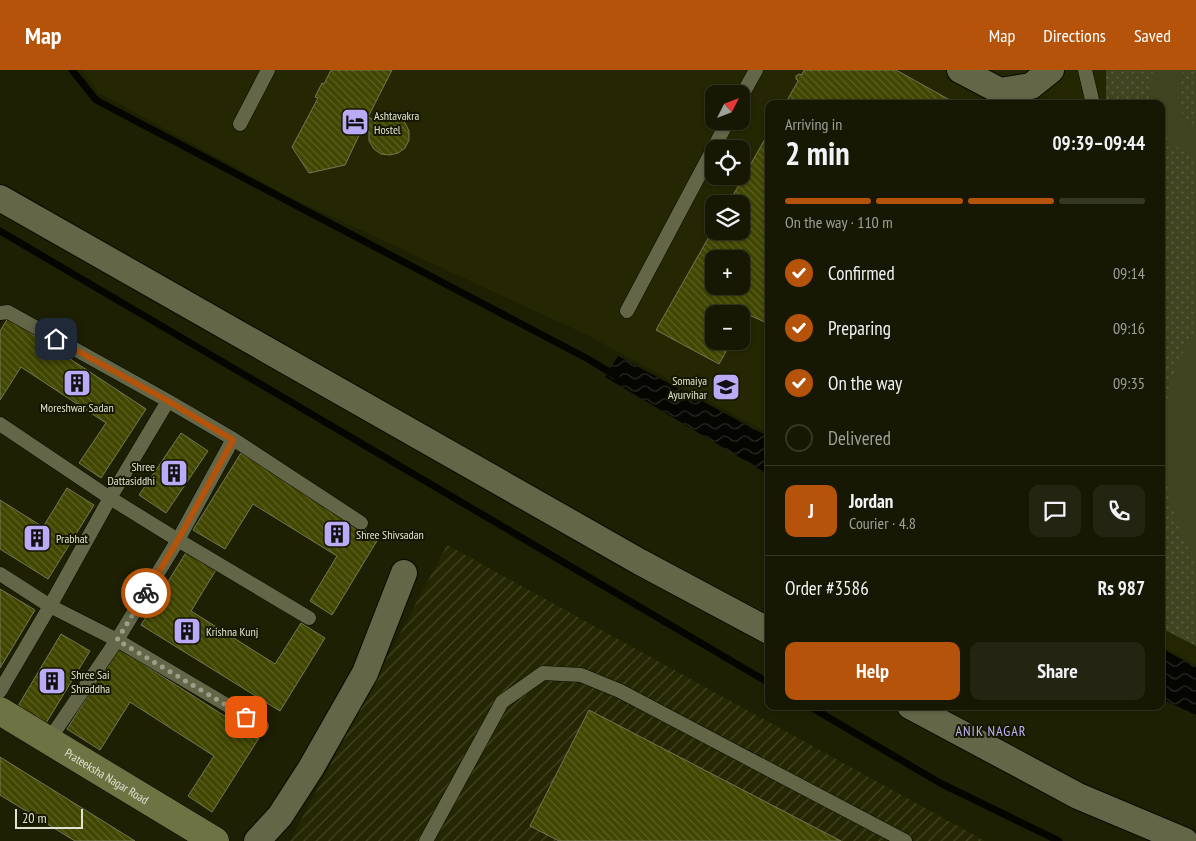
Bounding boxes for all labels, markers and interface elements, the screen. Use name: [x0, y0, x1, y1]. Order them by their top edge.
text: Map: [25, 20, 62, 51]
text: Map: [989, 24, 1015, 47]
text: Directions: [1043, 24, 1106, 47]
text: Saved: [1134, 24, 1171, 47]
north arrow: [705, 85, 750, 130]
map controls: [705, 85, 750, 350]
hotel icon: Ashtavakra Hostel: [340, 107, 370, 137]
place label: Ashtavakra Hostel: [374, 108, 420, 137]
text: Arriving in: [785, 114, 842, 134]
text: 09:39–09:44: [1052, 131, 1145, 155]
text: 2 min: [785, 132, 850, 174]
button: locate: [705, 140, 750, 185]
button: layers: [705, 195, 750, 240]
text: On the way · 110 m: [785, 212, 893, 232]
button: +: [705, 250, 750, 295]
icon: check: [785, 259, 813, 287]
text: Confirmed: [828, 261, 895, 285]
text: 09:14: [1113, 263, 1145, 283]
button: −: [705, 305, 750, 350]
icon: check: [785, 314, 813, 342]
text: Preparing: [828, 316, 891, 340]
pin: [35, 318, 77, 360]
text: 09:16: [1113, 318, 1145, 338]
icon: home: [42, 325, 70, 353]
building icon: Moreshwar Sadan: [62, 368, 92, 398]
icon: check: [785, 369, 813, 397]
text: On the way: [828, 371, 902, 395]
school or university icon: Somaiya Ayurvihar: [711, 372, 741, 402]
place label: Somaiya Ayurvihar: [668, 373, 708, 402]
text: 09:35: [1113, 373, 1145, 393]
place label: Moreshwar Sadan: [40, 400, 114, 415]
text: Delivered: [828, 426, 891, 450]
building icon: Shree Dattasiddhi: [159, 458, 189, 488]
place label: Shree Dattasiddhi: [108, 459, 155, 488]
button: chat: [1029, 485, 1081, 537]
button: phone: [1093, 485, 1145, 537]
text: Jordan: [849, 489, 893, 513]
text: J: [808, 499, 814, 523]
text: Courier · 4.8: [849, 513, 916, 533]
building icon: Shree Shivsadan: [322, 519, 352, 549]
building icon: Prabhat: [22, 523, 52, 553]
place label: Shree Shivsadan: [356, 527, 424, 542]
place label: Prabhat: [56, 531, 88, 546]
courier: [121, 568, 171, 618]
text: Order #3586: [785, 576, 869, 600]
text: Rs 987: [1098, 576, 1145, 600]
icon: bike: [132, 579, 160, 607]
building icon: Krishna Kunj: [172, 616, 202, 646]
place label: Krishna Kunj: [206, 624, 258, 639]
button: Help: [785, 642, 960, 700]
button: Share: [970, 642, 1145, 700]
building icon: Shree Sai Shraddha: [37, 666, 67, 696]
place label: Shree Sai Shraddha: [71, 667, 110, 696]
pin: [225, 696, 267, 738]
icon: bag: [232, 703, 260, 731]
district label: ANIK NAGAR: [955, 722, 1027, 740]
street label: Prateeksha Nagar Road: [62, 745, 152, 807]
scale bar: [15, 806, 82, 829]
text: 20 m: [22, 809, 47, 827]

